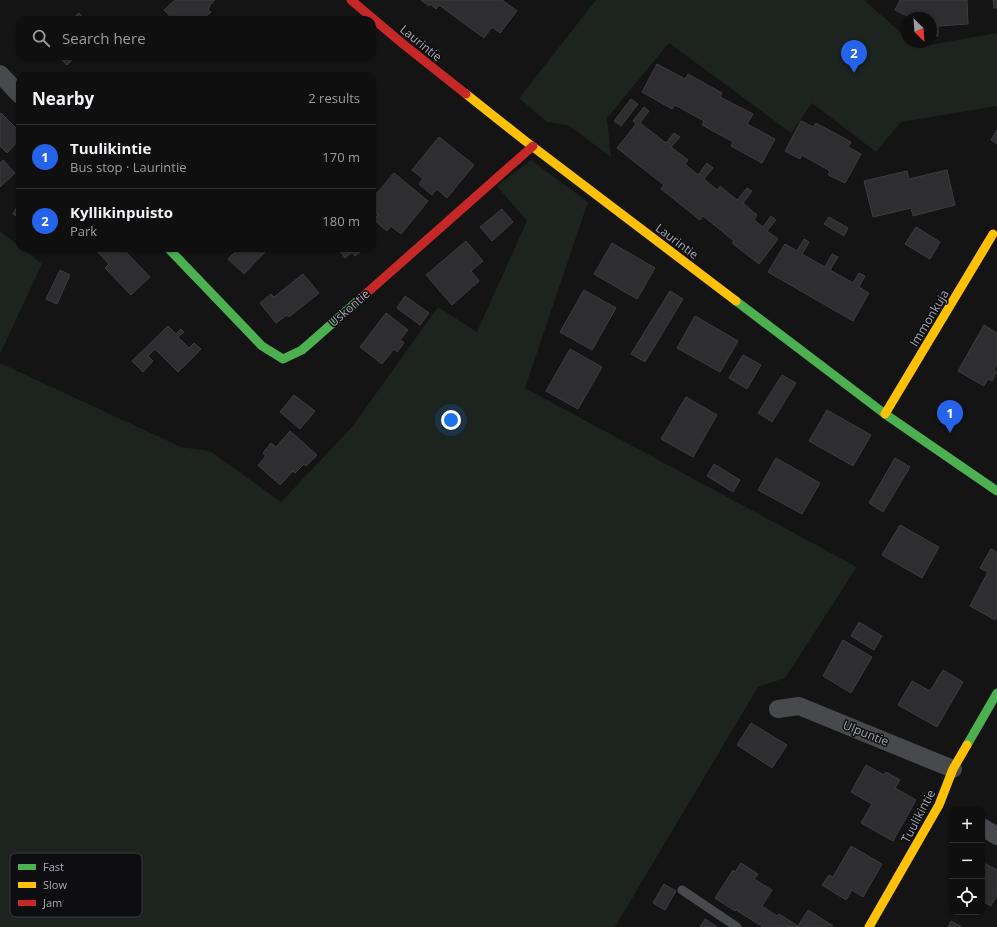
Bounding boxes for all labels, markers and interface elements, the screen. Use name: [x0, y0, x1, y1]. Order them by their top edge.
north arrow: [901, 12, 937, 48]
search box: [16, 16, 376, 60]
street label: Laurintie: [396, 21, 446, 65]
icon: search: [30, 27, 52, 49]
text: Search here: [62, 28, 146, 48]
pin: 2: [841, 40, 867, 73]
text: Nearby: [32, 87, 94, 110]
text: 2 results: [308, 89, 360, 107]
text: Tuulikintie: [70, 138, 151, 158]
text: 1: [41, 148, 49, 166]
text: 170 m: [322, 148, 360, 166]
text: Bus stop · Laurintie: [70, 158, 186, 176]
text: Kyllikinpuisto: [70, 202, 173, 222]
text: 2: [41, 212, 49, 230]
text: 180 m: [322, 212, 360, 230]
street label: Laurintie: [652, 219, 702, 263]
text: Park: [70, 222, 97, 240]
street label: Uskontie: [325, 285, 373, 331]
street label: Immonkuja: [905, 286, 953, 350]
pin: 1: [937, 400, 963, 433]
your location: [441, 410, 461, 430]
street label: Ulpuntie: [841, 716, 892, 750]
street label: Tuulikintie: [897, 786, 939, 846]
map controls: [949, 807, 985, 915]
button: +: [949, 807, 985, 843]
button: −: [949, 843, 985, 879]
legend: [10, 853, 142, 917]
text: Fast: [43, 859, 64, 874]
text: Slow: [43, 877, 67, 892]
button: locate: [949, 879, 985, 915]
text: Jam: [42, 895, 62, 910]

